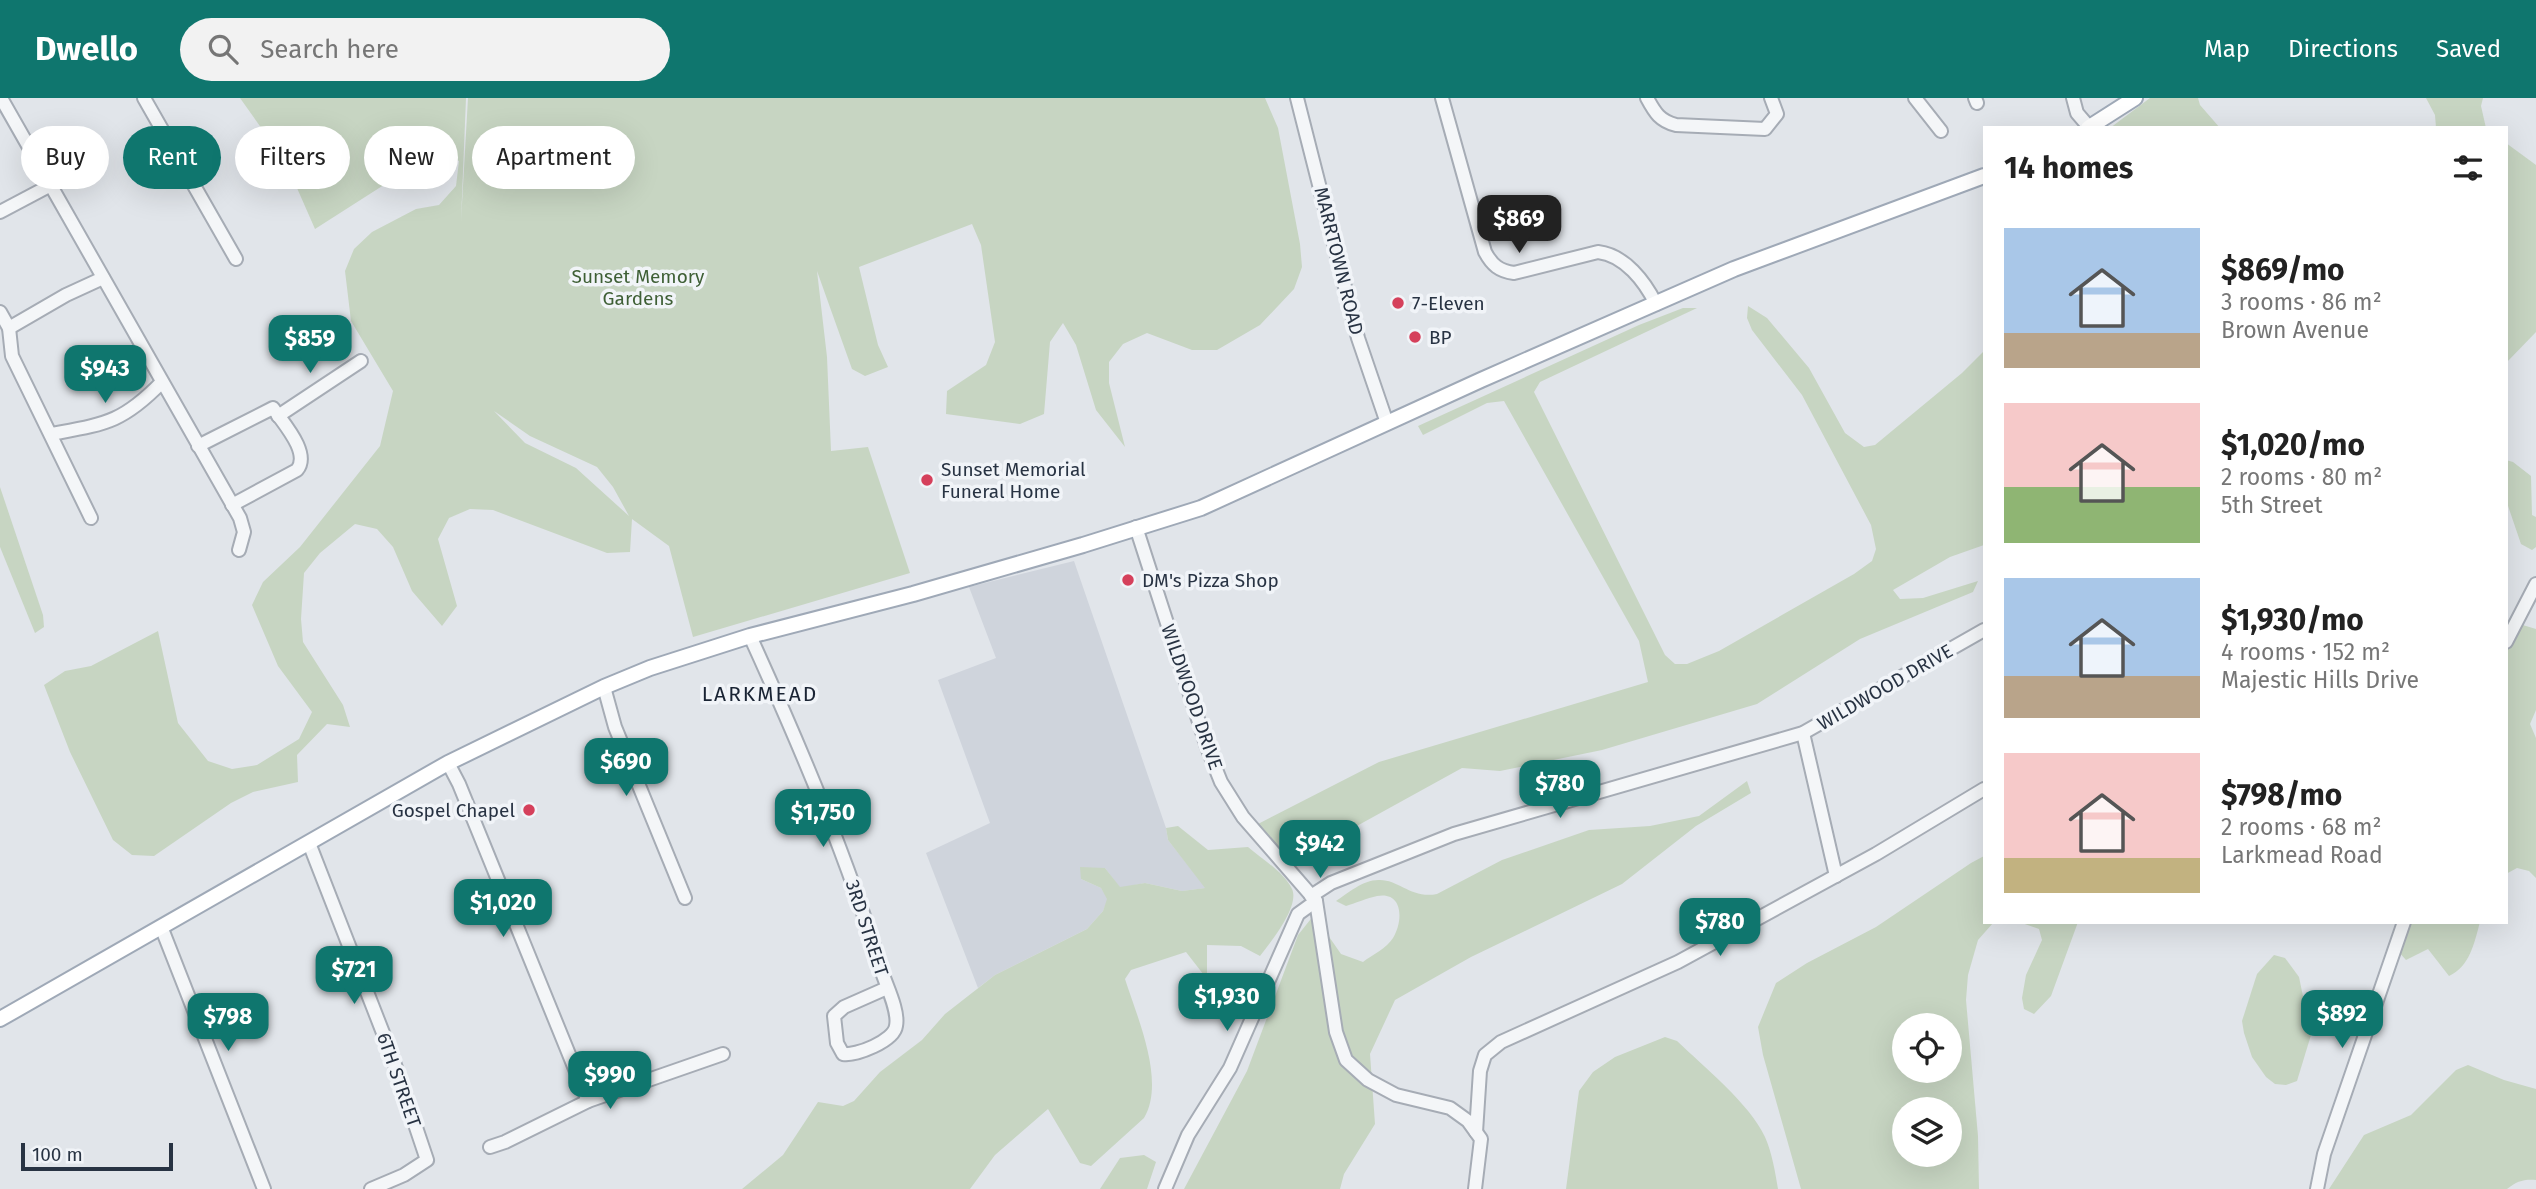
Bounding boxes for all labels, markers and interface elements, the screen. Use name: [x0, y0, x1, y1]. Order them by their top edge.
search box: [180, 18, 670, 81]
text: Dwello: [35, 29, 138, 69]
icon: search: [204, 30, 242, 68]
text: Search here: [260, 34, 399, 65]
text: Map: [2204, 35, 2250, 63]
text: Directions: [2288, 35, 2398, 63]
text: Saved: [2436, 35, 2501, 63]
chip: Buy: [21, 126, 109, 189]
chip: Rent: [123, 126, 221, 189]
chip: Filters: [235, 126, 350, 189]
chip: New: [364, 126, 458, 189]
chip: Apartment: [472, 126, 635, 189]
icon: filters: [2449, 149, 2487, 187]
text: 14 homes: [2004, 150, 2133, 186]
street label: MARRTOWN ROAD: [1309, 185, 1369, 337]
pin: $869: [1478, 195, 1560, 255]
text: $869: [1493, 204, 1545, 232]
text: $869/mo: [2221, 252, 2345, 288]
icon: home: [2060, 256, 2144, 340]
park label: Sunset Memory Gardens: [572, 265, 705, 310]
text: 3 rooms · 86 m²: [2221, 288, 2382, 316]
place label: 7-Eleven: [1412, 292, 1485, 315]
marker: 7-Eleven: [1390, 295, 1406, 311]
pin: $859: [269, 316, 351, 375]
text: Brown Avenue: [2221, 316, 2369, 344]
text: $859: [285, 324, 335, 352]
place label: BP: [1429, 326, 1452, 349]
marker: BP: [1407, 329, 1423, 345]
pin: $943: [64, 345, 146, 405]
text: $943: [80, 354, 130, 382]
text: $1,020/mo: [2221, 427, 2365, 463]
icon: home: [2060, 431, 2144, 515]
place label: Sunset Memorial Funeral Home: [941, 458, 1086, 503]
text: 2 rooms · 80 m²: [2221, 463, 2382, 491]
marker: Sunset Memorial Funeral Home: [919, 472, 935, 488]
text: 5th Street: [2221, 491, 2323, 519]
place label: DM's Pizza Shop: [1142, 569, 1279, 592]
marker: DM's Pizza Shop: [1120, 572, 1136, 588]
text: $1,930/mo: [2221, 602, 2364, 638]
icon: home: [2060, 606, 2144, 690]
street label: WILDWOOD DRIVE: [1156, 621, 1228, 773]
text: 4 rooms · 152 m²: [2221, 638, 2390, 666]
street label: WILDWOOD DRIVE: [1813, 639, 1957, 735]
text: Majestic Hills Drive: [2221, 666, 2419, 694]
district label: LARKMEAD: [702, 681, 818, 707]
pin: $690: [585, 738, 667, 798]
text: $690: [600, 747, 652, 775]
pin: $780: [1519, 760, 1601, 820]
text: $780: [1535, 769, 1585, 797]
text: $798/mo: [2221, 777, 2342, 813]
icon: home: [2060, 781, 2144, 865]
pin: $1,750: [766, 790, 880, 849]
text: $1,750: [791, 798, 855, 826]
place label: Gospel Chapel: [392, 799, 515, 822]
marker: Gospel Chapel: [521, 802, 537, 818]
text: 2 rooms · 68 m²: [2221, 813, 2382, 841]
pin: $942: [1279, 820, 1361, 880]
text: $942: [1295, 829, 1345, 857]
text: Larkmead Road: [2221, 841, 2383, 869]
street label: 3RD STREET: [841, 877, 893, 979]
pin: $1,020: [446, 880, 560, 939]
text: $1,020: [470, 888, 536, 916]
pin: $780: [1679, 898, 1761, 958]
text: $780: [1695, 907, 1745, 935]
pin: $721: [313, 946, 395, 1006]
text: $721: [332, 955, 376, 983]
pin: $1,930: [1170, 974, 1284, 1033]
text: $1,930: [1194, 982, 1260, 1010]
pin: $892: [2301, 990, 2383, 1050]
pin: $798: [187, 993, 269, 1053]
text: $892: [2317, 999, 2367, 1027]
text: $798: [204, 1002, 252, 1030]
map controls: [1892, 1013, 1962, 1167]
button: locate: [1892, 1013, 1962, 1083]
street label: 6TH STREET: [372, 1030, 426, 1130]
pin: $990: [569, 1052, 651, 1111]
text: $990: [584, 1060, 636, 1088]
button: layers: [1892, 1097, 1962, 1167]
scale bar: [21, 1140, 173, 1172]
text: 100 m: [32, 1143, 83, 1166]

